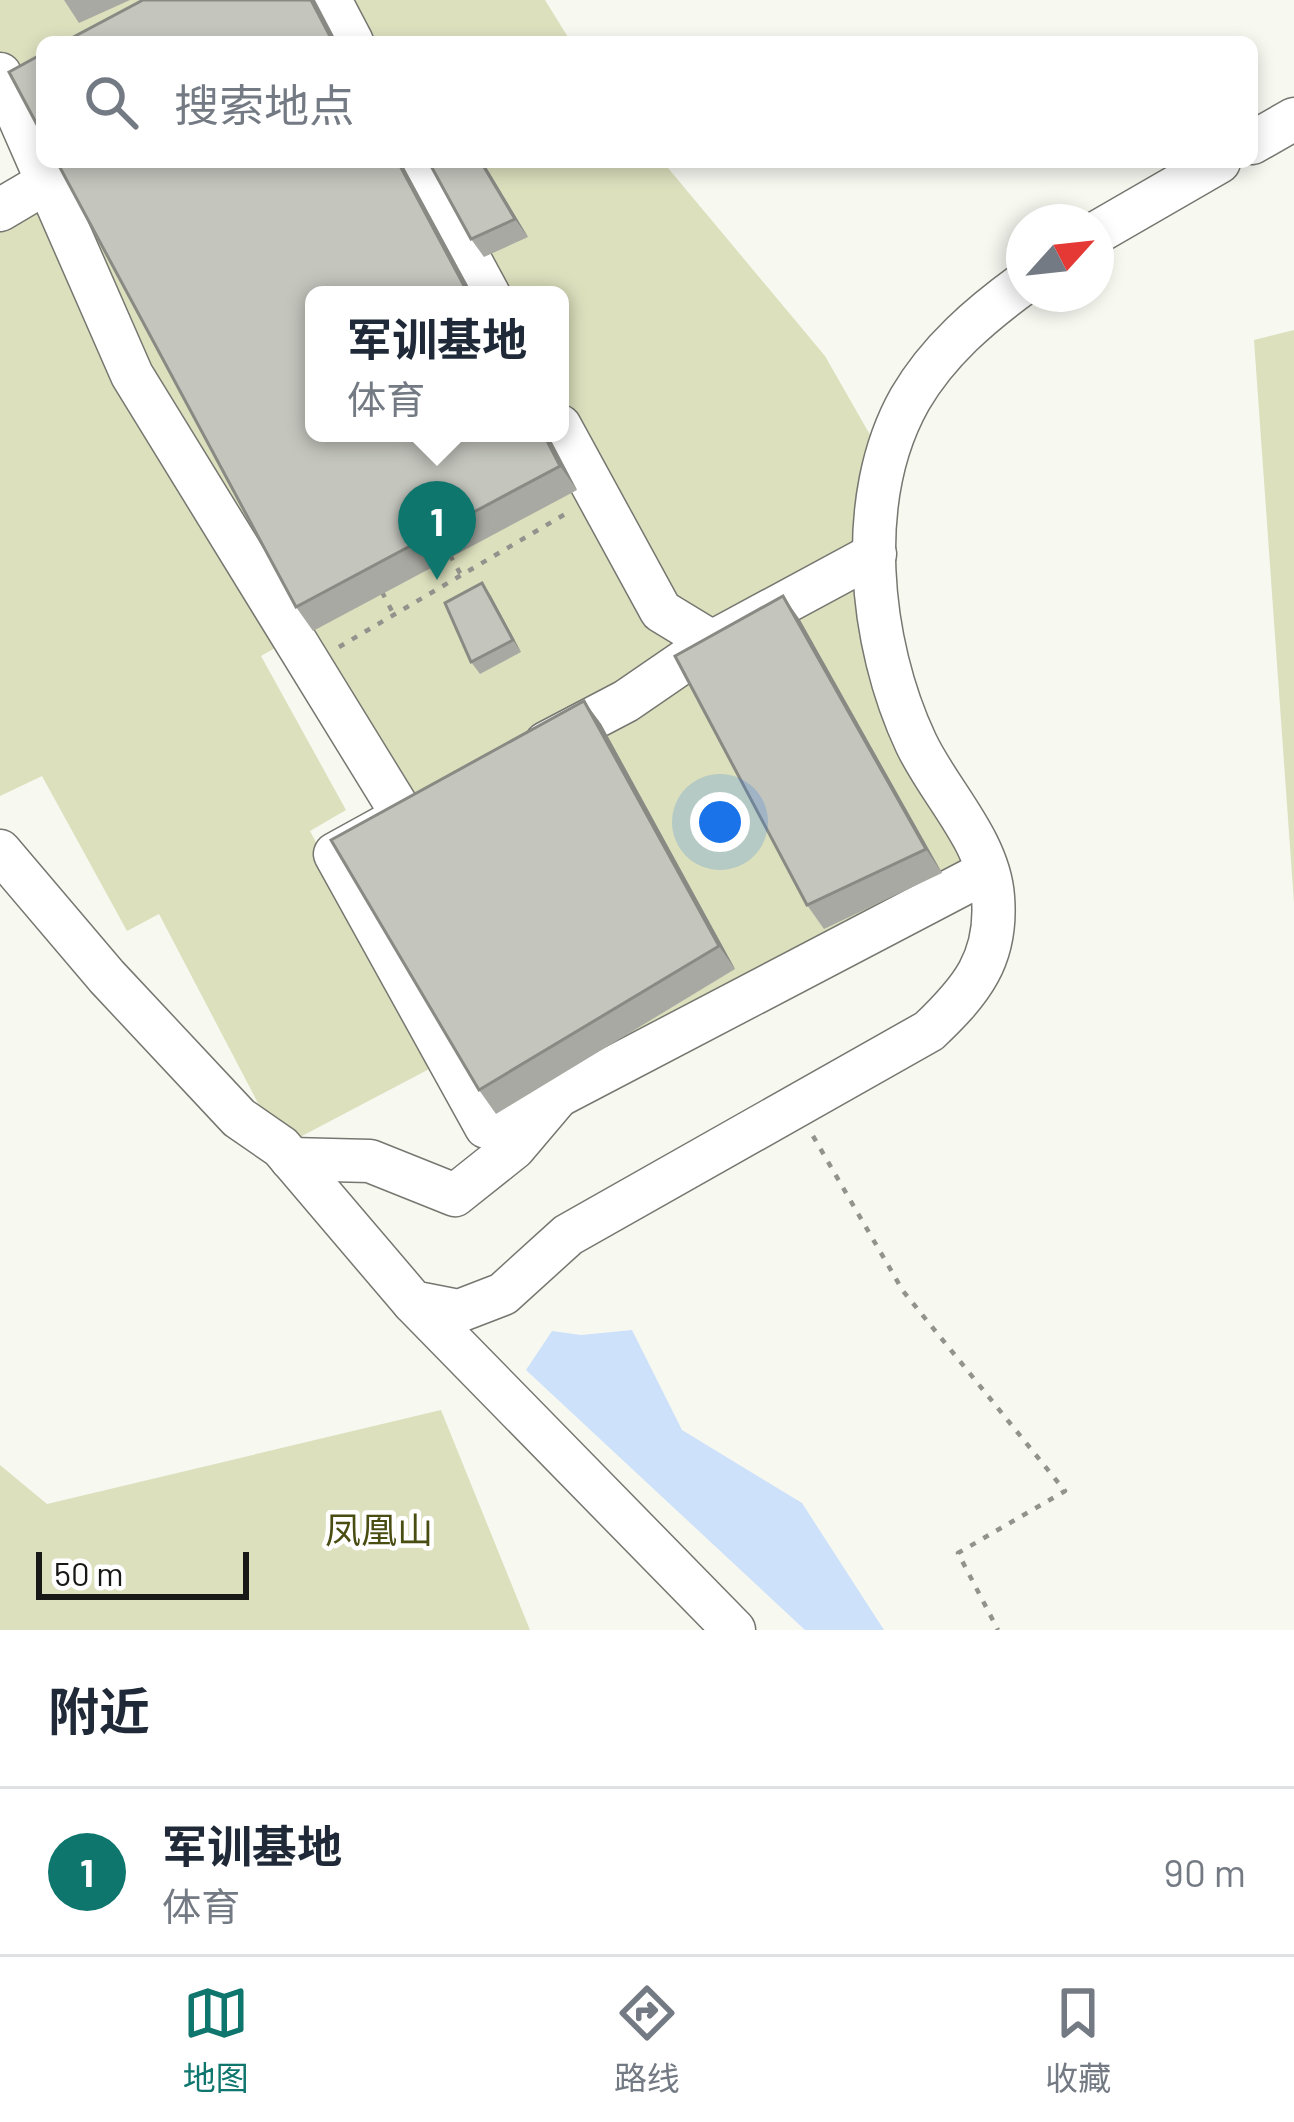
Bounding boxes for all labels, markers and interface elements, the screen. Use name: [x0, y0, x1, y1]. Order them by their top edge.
search box: [36, 36, 1258, 168]
icon: search: [78, 69, 144, 135]
text: 搜索地点: [174, 77, 354, 131]
north arrow: [1006, 204, 1114, 312]
popup: [305, 286, 569, 442]
text: 军训基地: [347, 311, 527, 365]
text: 体育: [347, 375, 425, 422]
pin: 1: [398, 481, 476, 580]
your location: [690, 792, 750, 852]
park label: 凤凰山: [325, 1507, 433, 1550]
scale bar: [36, 1546, 249, 1599]
text: 50 m: [54, 1553, 124, 1593]
text: 附近: [48, 1679, 150, 1740]
text: 军训基地: [162, 1818, 342, 1872]
text: 1: [80, 1848, 94, 1895]
text: 90 m: [1164, 1848, 1246, 1895]
text: 体育: [162, 1882, 240, 1929]
tab: 地图: [183, 1980, 249, 2100]
tab: 路线: [614, 1980, 680, 2100]
tab: 收藏: [1045, 1980, 1111, 2100]

